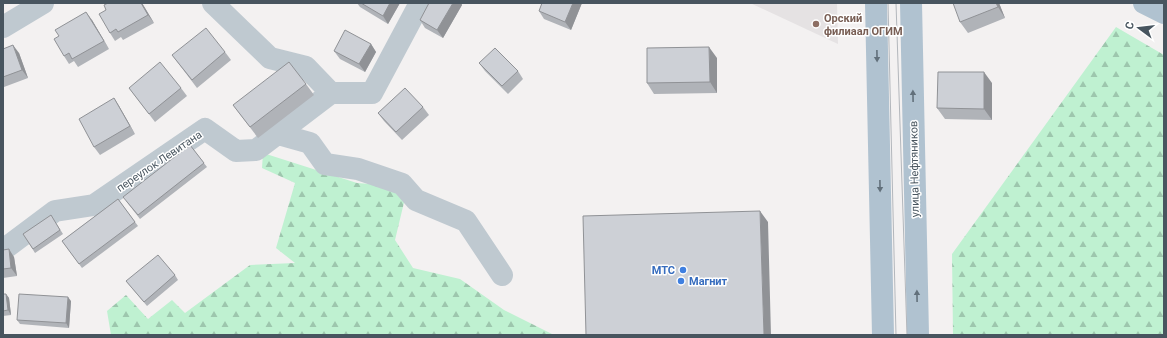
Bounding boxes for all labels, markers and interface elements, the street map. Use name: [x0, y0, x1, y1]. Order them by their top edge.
north arrow: [1119, 8, 1159, 48]
place label: Орский филиаал ОГИМ: [824, 12, 903, 38]
marker: Орский филиаал ОГИМ: [811, 19, 821, 29]
text: С: [1123, 20, 1137, 31]
one-way arrow: [874, 50, 880, 63]
one-way arrow: [910, 89, 916, 102]
street label: улица Нефтяников: [907, 121, 922, 217]
street label: переулок Левитана: [114, 128, 204, 195]
one-way arrow: [877, 180, 883, 193]
place label: МТС: [652, 264, 675, 277]
marker: МТС: [678, 265, 688, 275]
place label: Магнит: [689, 275, 728, 288]
marker: Магнит: [676, 276, 686, 286]
one-way arrow: [914, 289, 920, 302]

